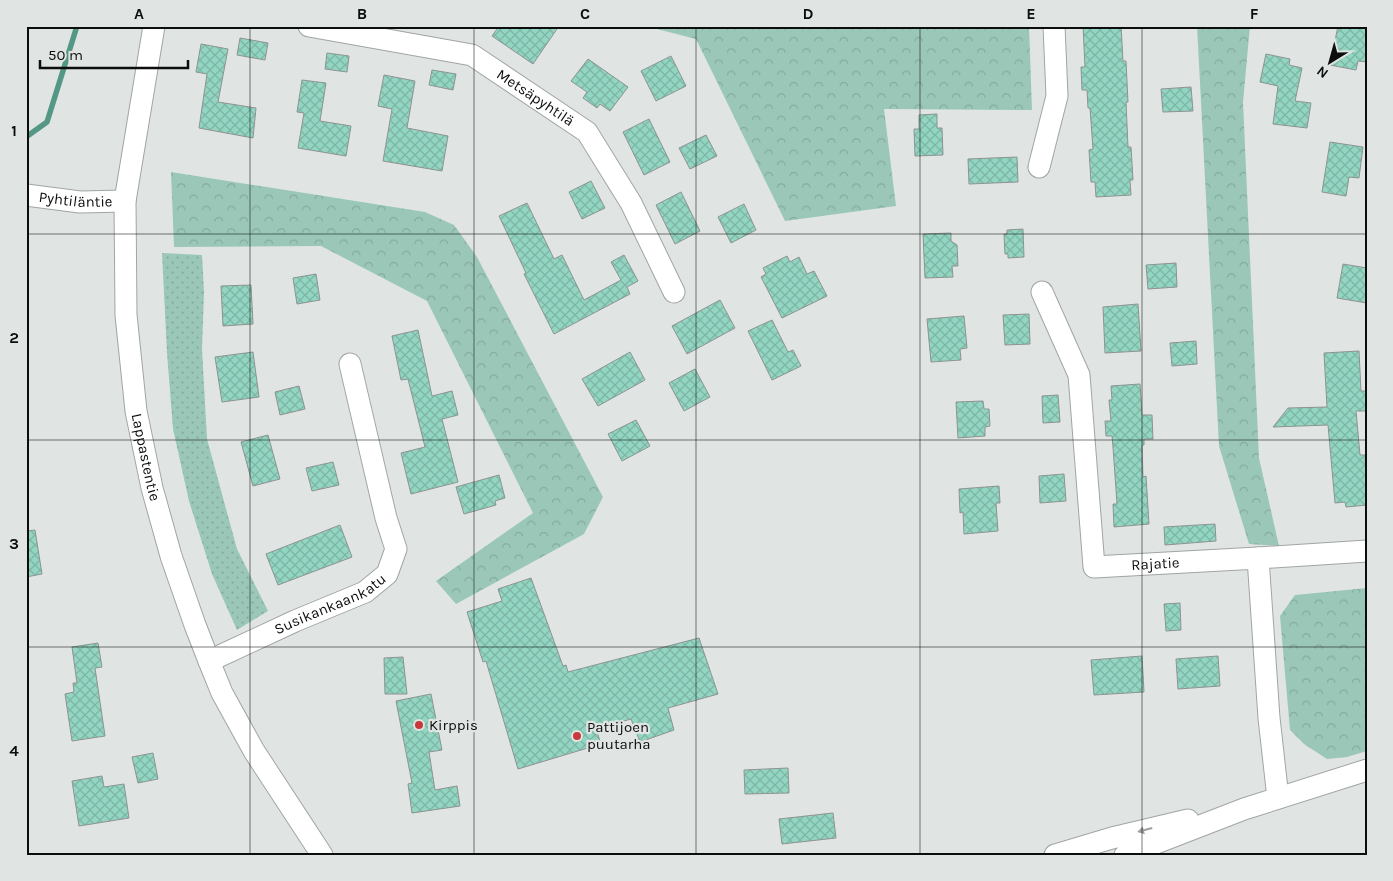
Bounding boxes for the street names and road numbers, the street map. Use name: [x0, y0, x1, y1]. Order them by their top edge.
street label: Metsäpyhtilä: [493, 65, 578, 130]
street label: Pyhtiläntie: [38, 188, 113, 211]
street label: Lappastentie: [128, 412, 164, 503]
street label: Rajatie: [1131, 553, 1180, 574]
street label: Susikankaankatu: [271, 570, 390, 638]

